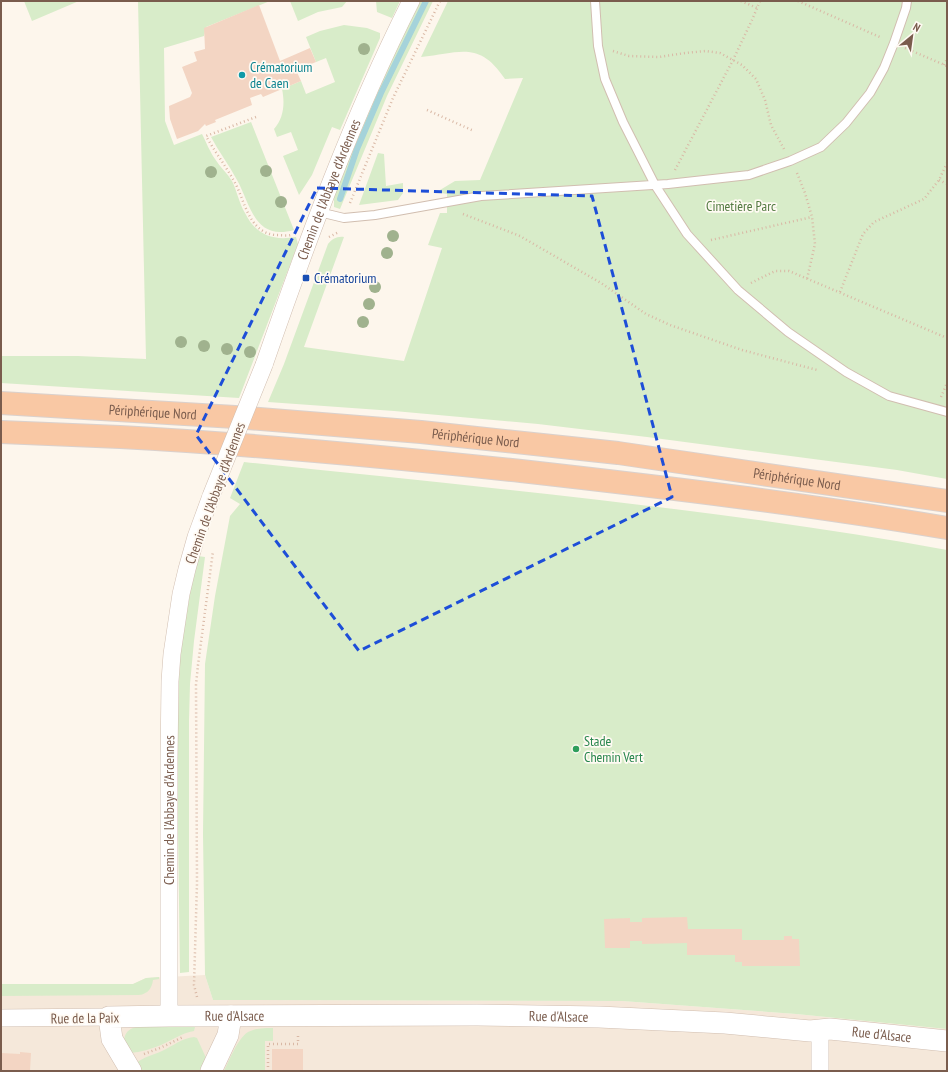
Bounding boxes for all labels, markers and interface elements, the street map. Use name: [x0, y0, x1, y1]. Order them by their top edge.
north arrow: [892, 16, 932, 56]
text: N: [911, 20, 923, 35]
place label: Crématorium de Caen: [250, 58, 312, 92]
marker: Crématorium de Caen: [237, 70, 247, 80]
street label: Chemin de l'Abbaye d'Ardennes: [293, 116, 365, 262]
park label: Cimetière Parc: [706, 197, 776, 215]
place label: Crématorium: [314, 269, 376, 287]
marker: Crématorium: [301, 273, 311, 283]
street label: Périphérique Nord: [108, 400, 197, 424]
street label: Chemin de l'Abbaye d'Ardennes: [181, 419, 249, 566]
street label: Périphérique Nord: [431, 424, 520, 451]
street label: Périphérique Nord: [752, 464, 842, 494]
place label: Stade Chemin Vert: [584, 732, 643, 766]
street label: Chemin de l'Abbaye d'Ardennes: [160, 735, 178, 885]
marker: Stade Chemin Vert: [571, 744, 581, 754]
street label: Rue d'Alsace: [205, 1007, 265, 1025]
street label: Rue d'Alsace: [529, 1007, 589, 1026]
street label: Rue de la Paix: [51, 1008, 120, 1028]
street label: Rue d'Alsace: [851, 1022, 912, 1046]

